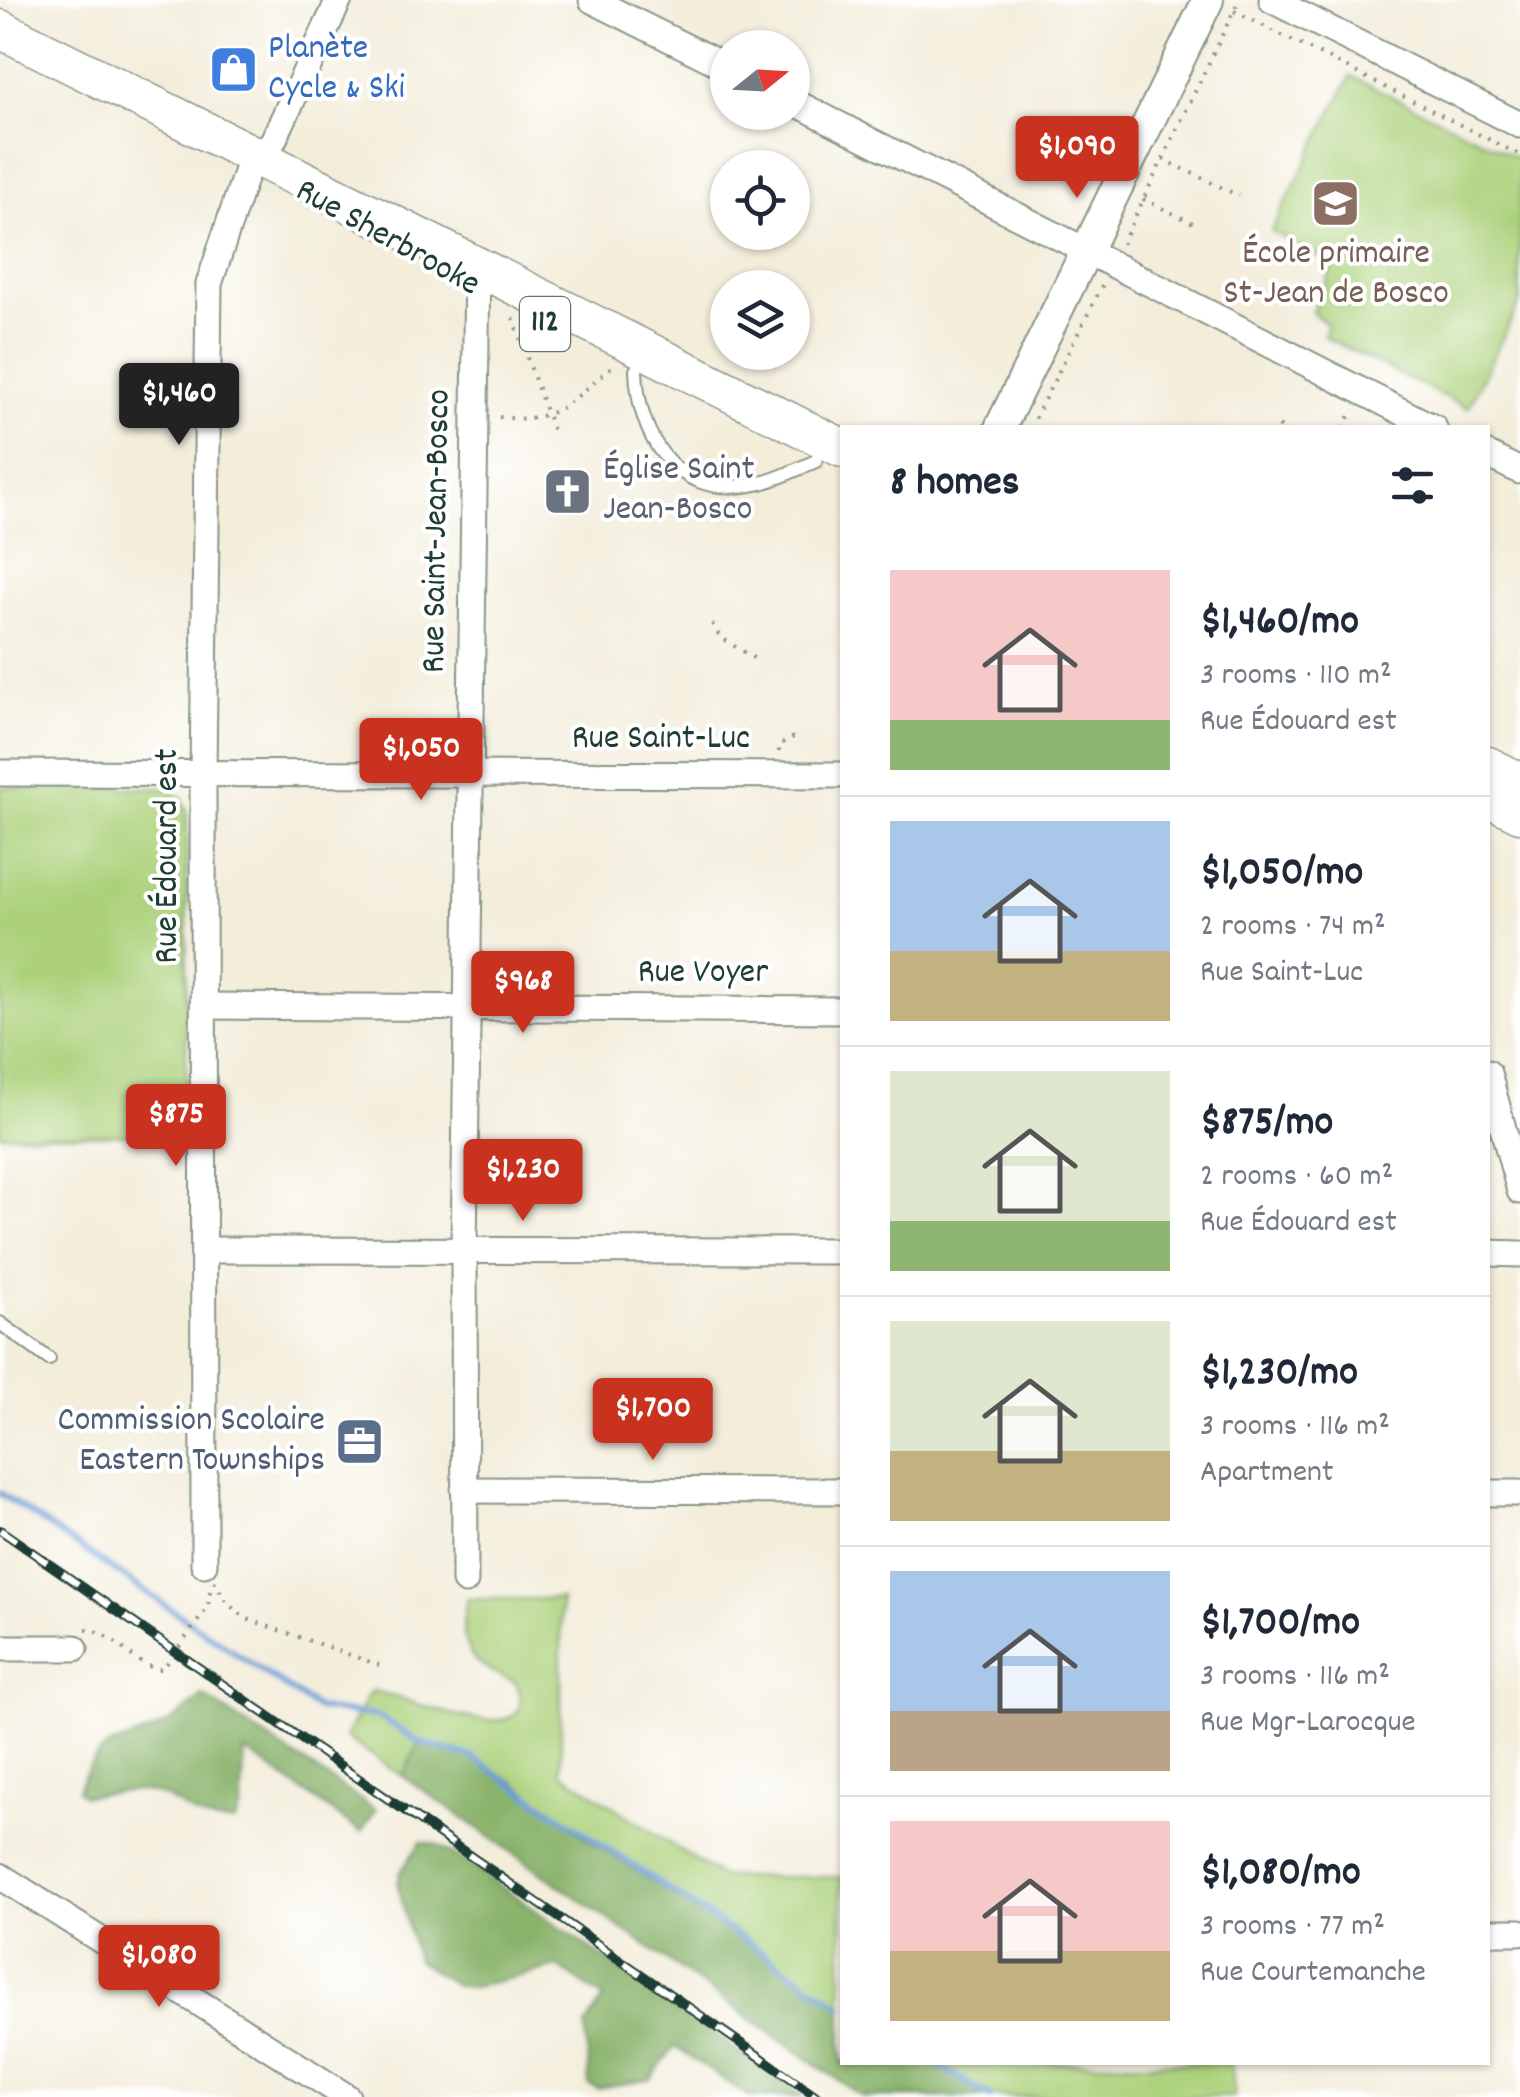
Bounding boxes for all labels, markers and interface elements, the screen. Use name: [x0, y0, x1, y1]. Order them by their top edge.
place label: Planète Cycle & Ski: [268, 25, 405, 115]
north arrow: [710, 30, 810, 130]
map controls: [710, 30, 810, 370]
shop icon: Planète Cycle & Ski: [207, 44, 259, 96]
pin: $1,090: [996, 116, 1158, 201]
text: $1,090: [1038, 125, 1116, 171]
button: locate: [710, 150, 810, 250]
street label: Rue Sherbrooke: [285, 168, 489, 310]
school or university icon: École primaire St-Jean de Bosco: [1310, 177, 1362, 229]
place label: École primaire St-Jean de Bosco: [1223, 230, 1449, 320]
button: layers: [710, 270, 810, 370]
road number: 112: [520, 297, 570, 351]
pin: $1,460: [98, 363, 260, 448]
text: $1,460: [141, 372, 217, 418]
street label: Rue Saint-Jean-Bosco: [411, 389, 465, 673]
place label: Église Saint Jean-Bosco: [603, 446, 755, 536]
text: 8 homes: [890, 455, 1019, 515]
icon: filters: [1385, 458, 1440, 513]
church icon: Église Saint Jean-Bosco: [542, 465, 594, 517]
text: $1,460/mo: [1200, 594, 1359, 654]
icon: home: [970, 610, 1090, 730]
text: 3 rooms · 110 m²: [1200, 654, 1392, 700]
text: Rue Édouard est: [1200, 700, 1397, 746]
street label: Rue Saint-Luc: [572, 715, 750, 765]
pin: $1,050: [340, 718, 502, 803]
text: $1,050: [381, 727, 461, 773]
street label: Rue Édouard est: [144, 748, 194, 964]
text: $1,050/mo: [1200, 845, 1363, 905]
icon: home: [970, 861, 1090, 981]
text: 2 rooms · 74 m²: [1200, 905, 1386, 951]
street label: Rue Voyer: [638, 949, 768, 999]
pin: $968: [464, 951, 582, 1036]
text: Rue Saint-Luc: [1200, 951, 1363, 997]
text: $968: [493, 960, 553, 1006]
pin: $875: [117, 1084, 235, 1169]
text: $875: [148, 1093, 204, 1139]
text: $875/mo: [1200, 1095, 1333, 1155]
icon: home: [970, 1111, 1090, 1231]
pin: $1,230: [442, 1139, 604, 1224]
text: $1,230: [486, 1148, 560, 1194]
text: 2 rooms · 60 m²: [1200, 1155, 1393, 1201]
text: Rue Édouard est: [1200, 1201, 1397, 1247]
text: $1,230/mo: [1200, 1345, 1358, 1405]
icon: home: [970, 1361, 1090, 1481]
pin: $1,700: [572, 1378, 734, 1463]
text: $1,700: [615, 1387, 691, 1433]
place label: Commission Scolaire Eastern Townships: [57, 1397, 325, 1487]
text: 3 rooms · 116 m²: [1200, 1405, 1390, 1451]
office icon: Commission Scolaire Eastern Townships: [334, 1416, 386, 1468]
text: Apartment: [1200, 1451, 1334, 1497]
text: $1,700/mo: [1200, 1595, 1360, 1655]
icon: home: [970, 1611, 1090, 1731]
text: 3 rooms · 116 m²: [1200, 1655, 1390, 1701]
text: Rue Mgr-Larocque: [1200, 1701, 1416, 1747]
text: $1,080/mo: [1200, 1845, 1361, 1905]
icon: home: [970, 1861, 1090, 1981]
text: 3 rooms · 77 m²: [1200, 1905, 1385, 1951]
pin: $1,080: [78, 1925, 240, 2010]
text: $1,080: [120, 1934, 198, 1980]
text: Rue Courtemanche: [1200, 1951, 1426, 1997]

